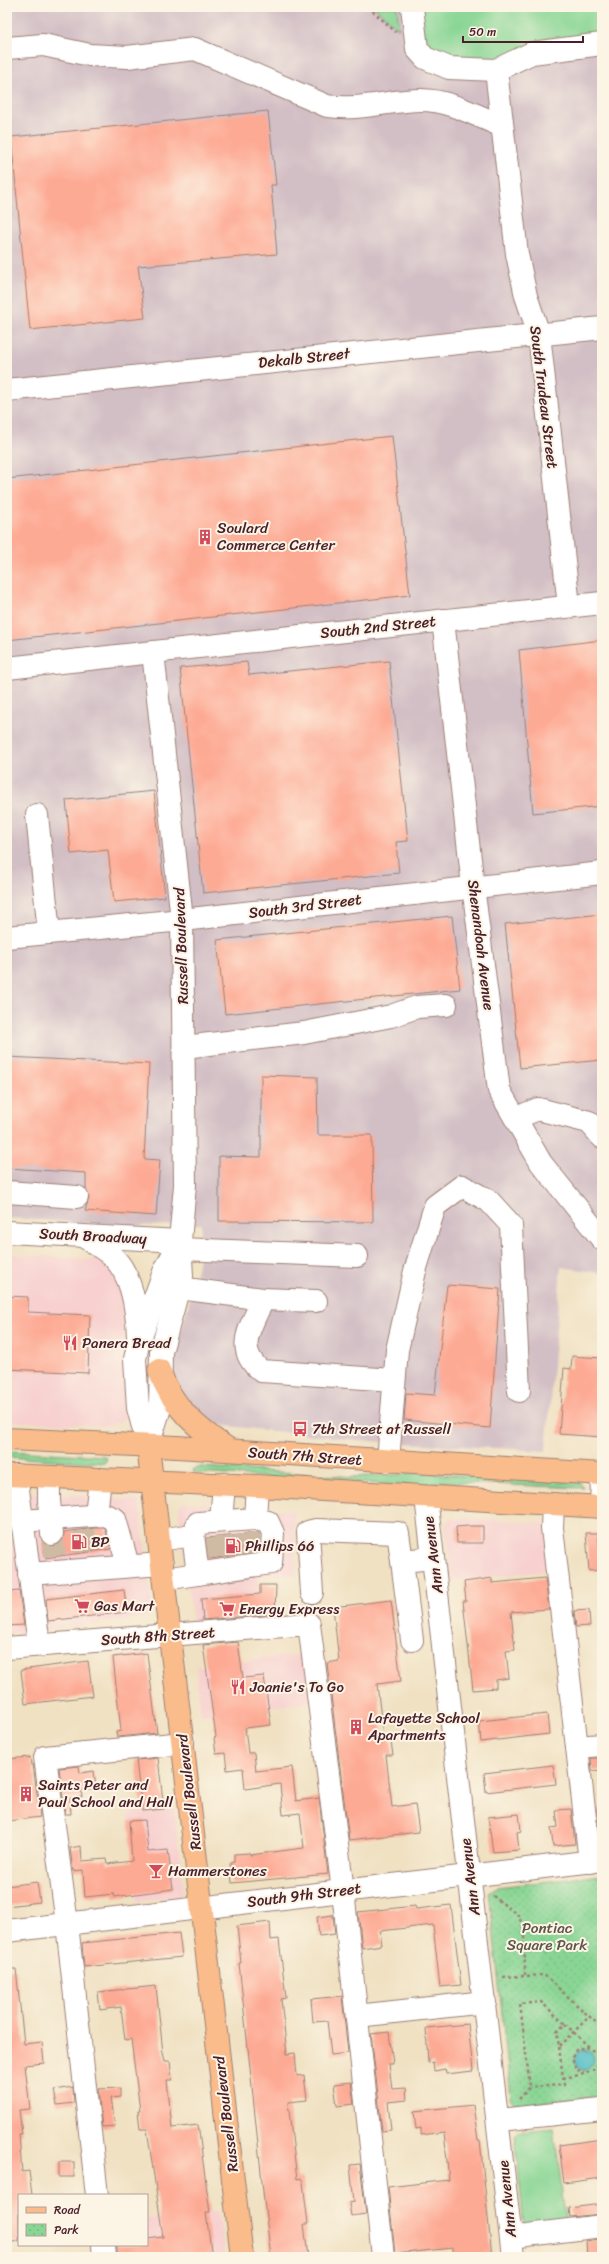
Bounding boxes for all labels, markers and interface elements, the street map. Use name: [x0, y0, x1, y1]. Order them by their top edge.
scale bar: [463, 18, 583, 44]
text: 50 m: [469, 21, 496, 43]
street label: South Trudeau Street: [522, 324, 566, 470]
street label: Dekalb Street: [257, 340, 352, 376]
place label: Soulard Commerce Center: [217, 515, 335, 558]
building icon: Soulard Commerce Center: [196, 528, 214, 546]
street label: South 2nd Street: [319, 608, 438, 646]
street label: Shenandoah Avenue: [460, 878, 502, 1012]
street label: Russell Boulevard: [166, 886, 196, 1005]
street label: South 3rd Street: [247, 886, 363, 926]
street label: South Broadway: [39, 1220, 148, 1252]
place label: Panera Bread: [82, 1330, 172, 1356]
restaurant icon: Panera Bread: [61, 1334, 79, 1352]
place label: 7th Street at Russell: [312, 1416, 452, 1442]
bus stop icon: 7th Street at Russell: [291, 1420, 309, 1438]
street label: South 7th Street: [247, 1439, 363, 1473]
street label: Ann Avenue: [415, 1515, 451, 1596]
place label: BP: [91, 1529, 109, 1555]
fuel station icon: BP: [70, 1533, 88, 1551]
place label: Phillips 66: [245, 1533, 315, 1559]
fuel station icon: Phillips 66: [224, 1537, 242, 1555]
place label: Gas Mart: [94, 1593, 155, 1619]
place label: Energy Express: [239, 1596, 340, 1622]
supermarket icon: Gas Mart: [73, 1597, 91, 1615]
supermarket icon: Energy Express: [218, 1600, 236, 1618]
street label: South 8th Street: [100, 1619, 216, 1653]
place label: Joanie's To Go: [249, 1674, 344, 1700]
restaurant icon: Joanie's To Go: [229, 1678, 247, 1696]
place label: Lafayette School Apartments: [367, 1705, 480, 1748]
building icon: Lafayette School Apartments: [347, 1718, 365, 1736]
street label: Russell Boulevard: [169, 1731, 209, 1851]
place label: Saints Peter and Paul School and Hall: [38, 1772, 174, 1815]
building icon: Saints Peter and Paul School and Hall: [17, 1785, 35, 1803]
street label: Ann Avenue: [452, 1837, 488, 1918]
place label: Hammerstones: [168, 1858, 267, 1884]
bar icon: Hammerstones: [147, 1862, 165, 1880]
street label: South 9th Street: [246, 1875, 363, 1915]
park label: Pontiac Square Park: [507, 1915, 588, 1958]
street label: Russell Boulevard: [206, 2053, 246, 2173]
street label: Ann Avenue: [490, 2159, 524, 2240]
legend: [18, 2194, 148, 2246]
text: Road: [54, 2199, 81, 2221]
text: Park: [54, 2219, 79, 2241]

